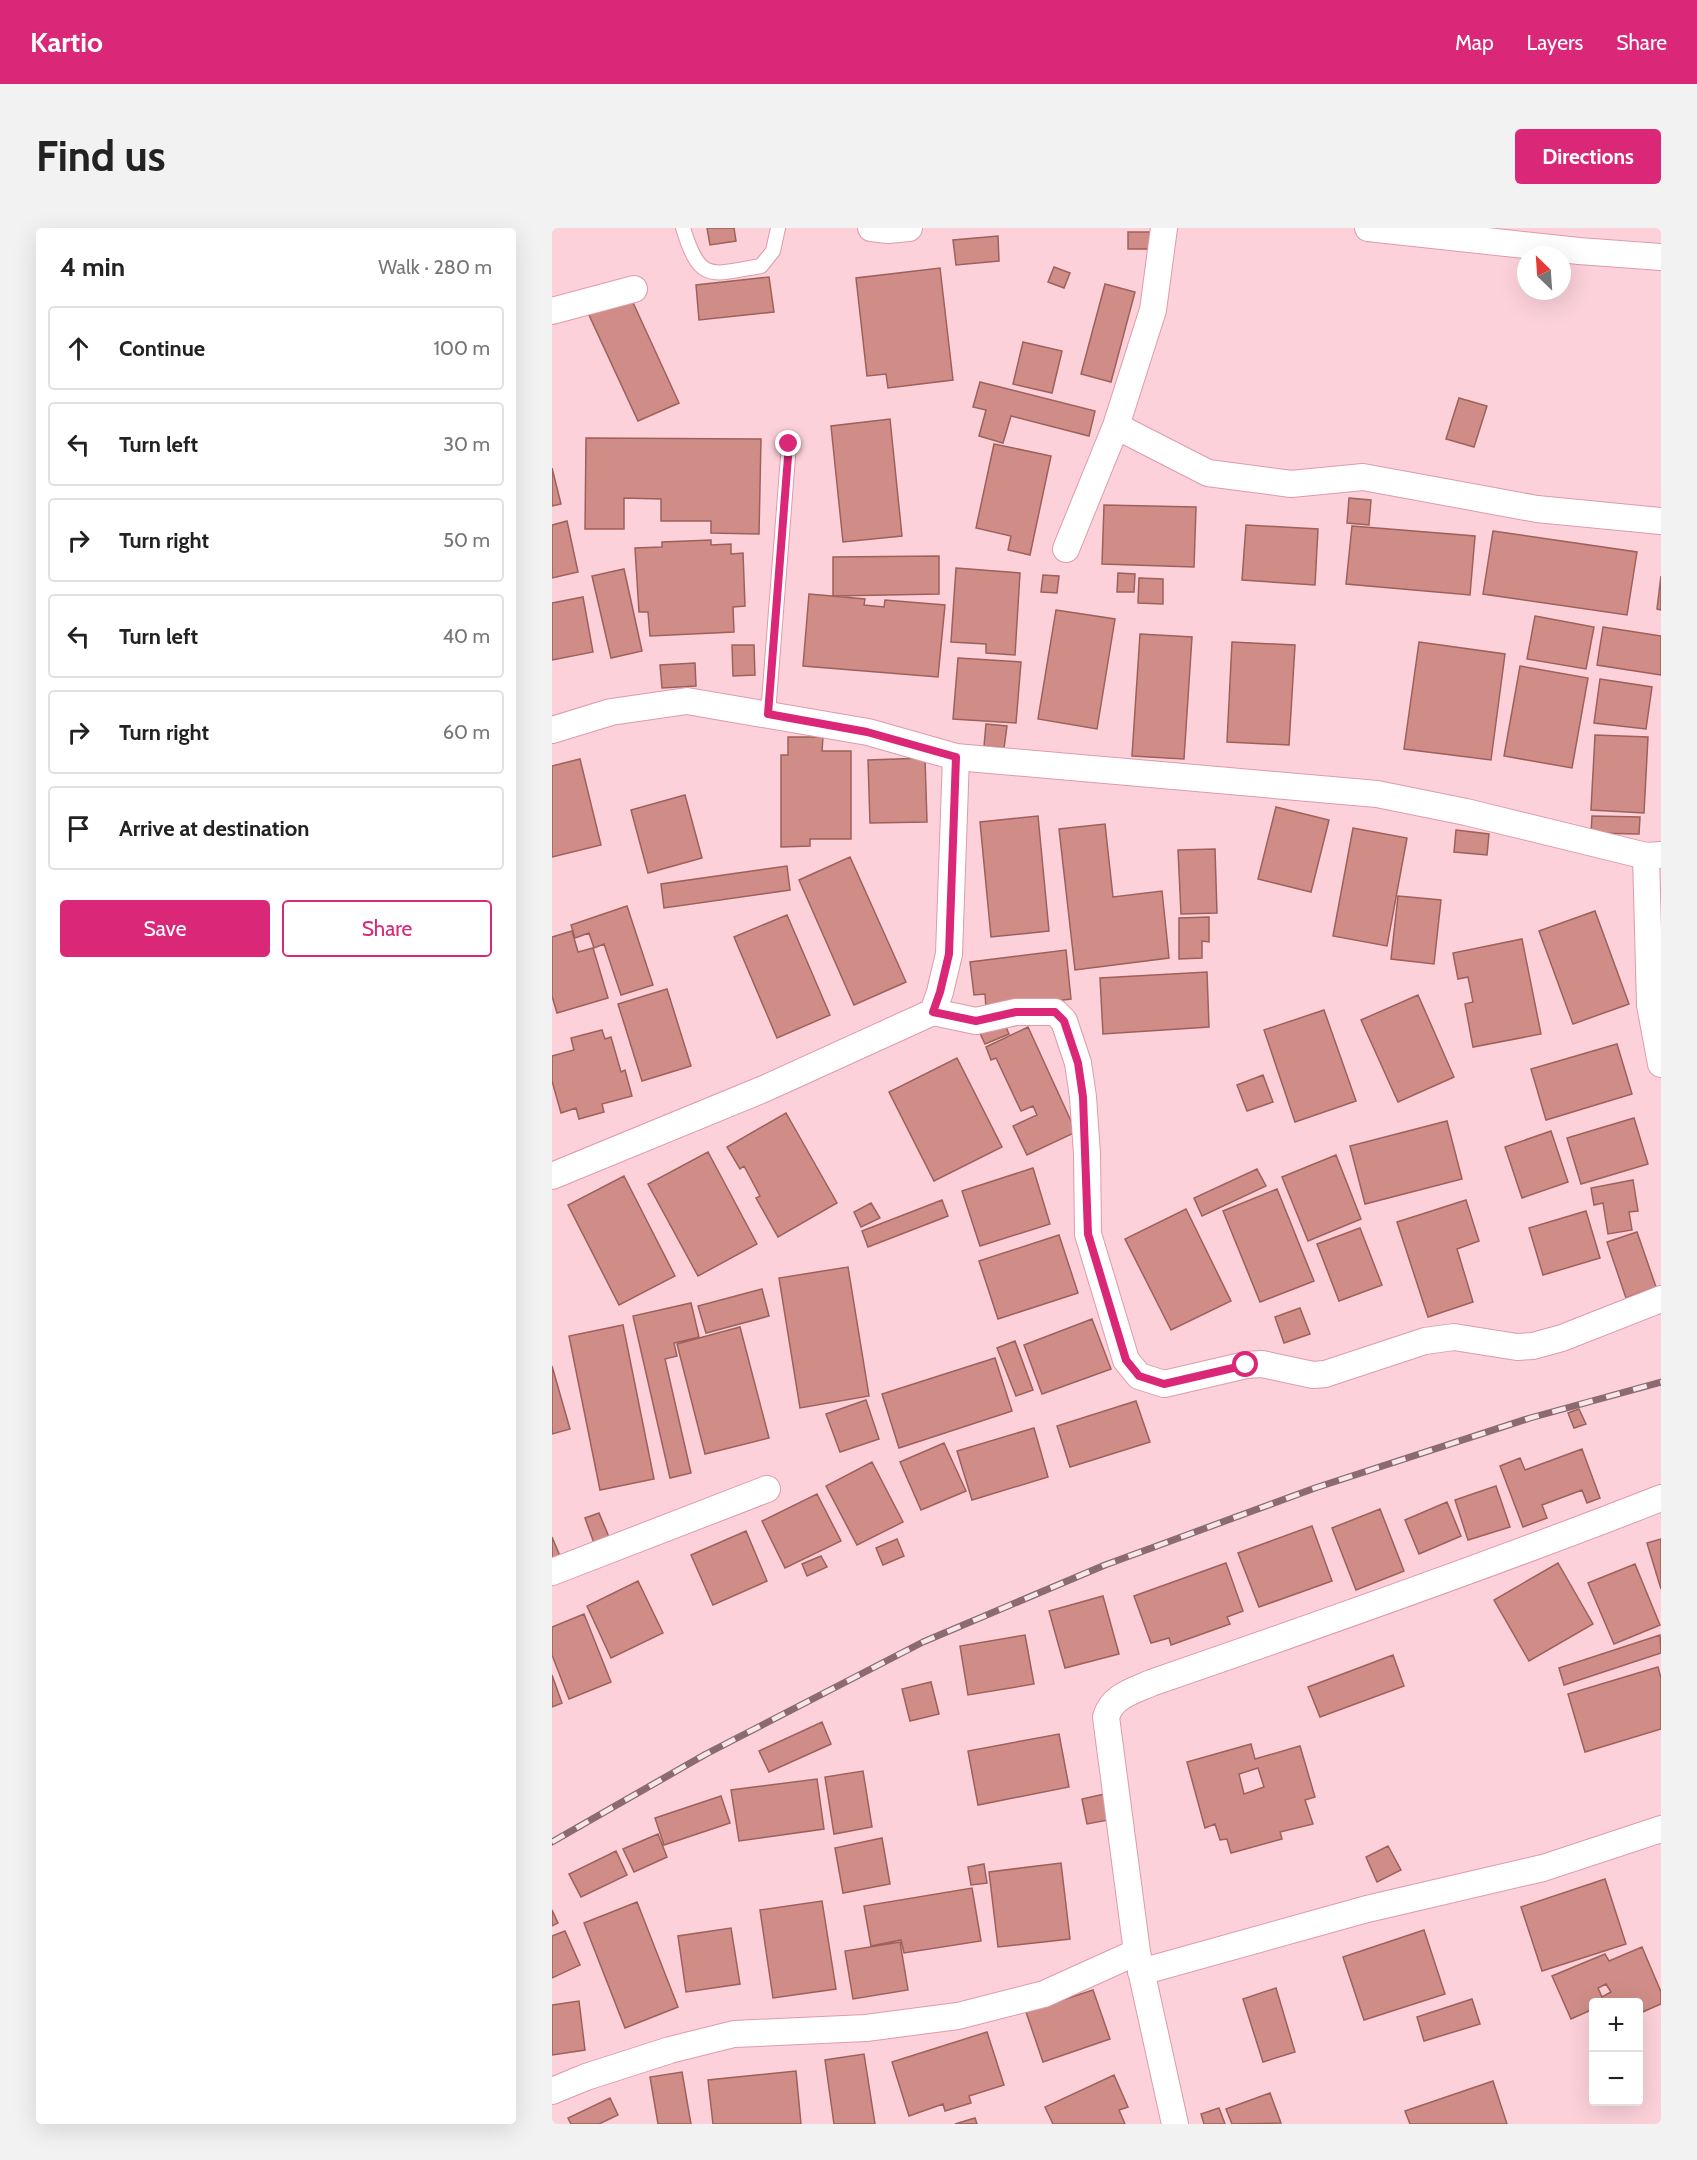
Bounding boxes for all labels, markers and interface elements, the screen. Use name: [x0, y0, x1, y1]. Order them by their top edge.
text: Kartio: [30, 25, 103, 59]
text: Map: [1455, 30, 1494, 55]
text: Layers: [1527, 30, 1583, 55]
text: Share: [1616, 30, 1667, 55]
button: Directions: [1515, 129, 1661, 184]
text: Find us: [36, 130, 165, 182]
north arrow: [1517, 246, 1571, 300]
text: 4 min: [60, 251, 125, 283]
text: Walk · 280 m: [378, 255, 492, 279]
icon: ahead: [62, 332, 95, 365]
text: Continue: [119, 335, 205, 362]
text: 100 m: [434, 336, 490, 360]
icon: left: [62, 428, 95, 461]
route end: [775, 430, 801, 456]
text: Turn left: [119, 431, 198, 458]
text: 30 m: [443, 432, 490, 456]
icon: right: [62, 524, 95, 557]
text: Turn right: [119, 527, 209, 554]
text: 50 m: [443, 528, 490, 552]
icon: left: [62, 620, 95, 653]
text: Turn left: [119, 623, 198, 650]
text: 40 m: [442, 624, 490, 648]
icon: right: [62, 716, 95, 749]
text: Turn right: [119, 719, 209, 746]
text: 60 m: [443, 720, 490, 744]
icon: arrive: [62, 812, 95, 845]
text: Arrive at destination: [119, 815, 309, 842]
button: Save: [60, 900, 270, 957]
button: Share: [282, 900, 492, 957]
route start: [1232, 1351, 1258, 1377]
map controls: [1589, 1998, 1643, 2106]
button: +: [1589, 1998, 1643, 2052]
button: −: [1589, 2052, 1643, 2106]

